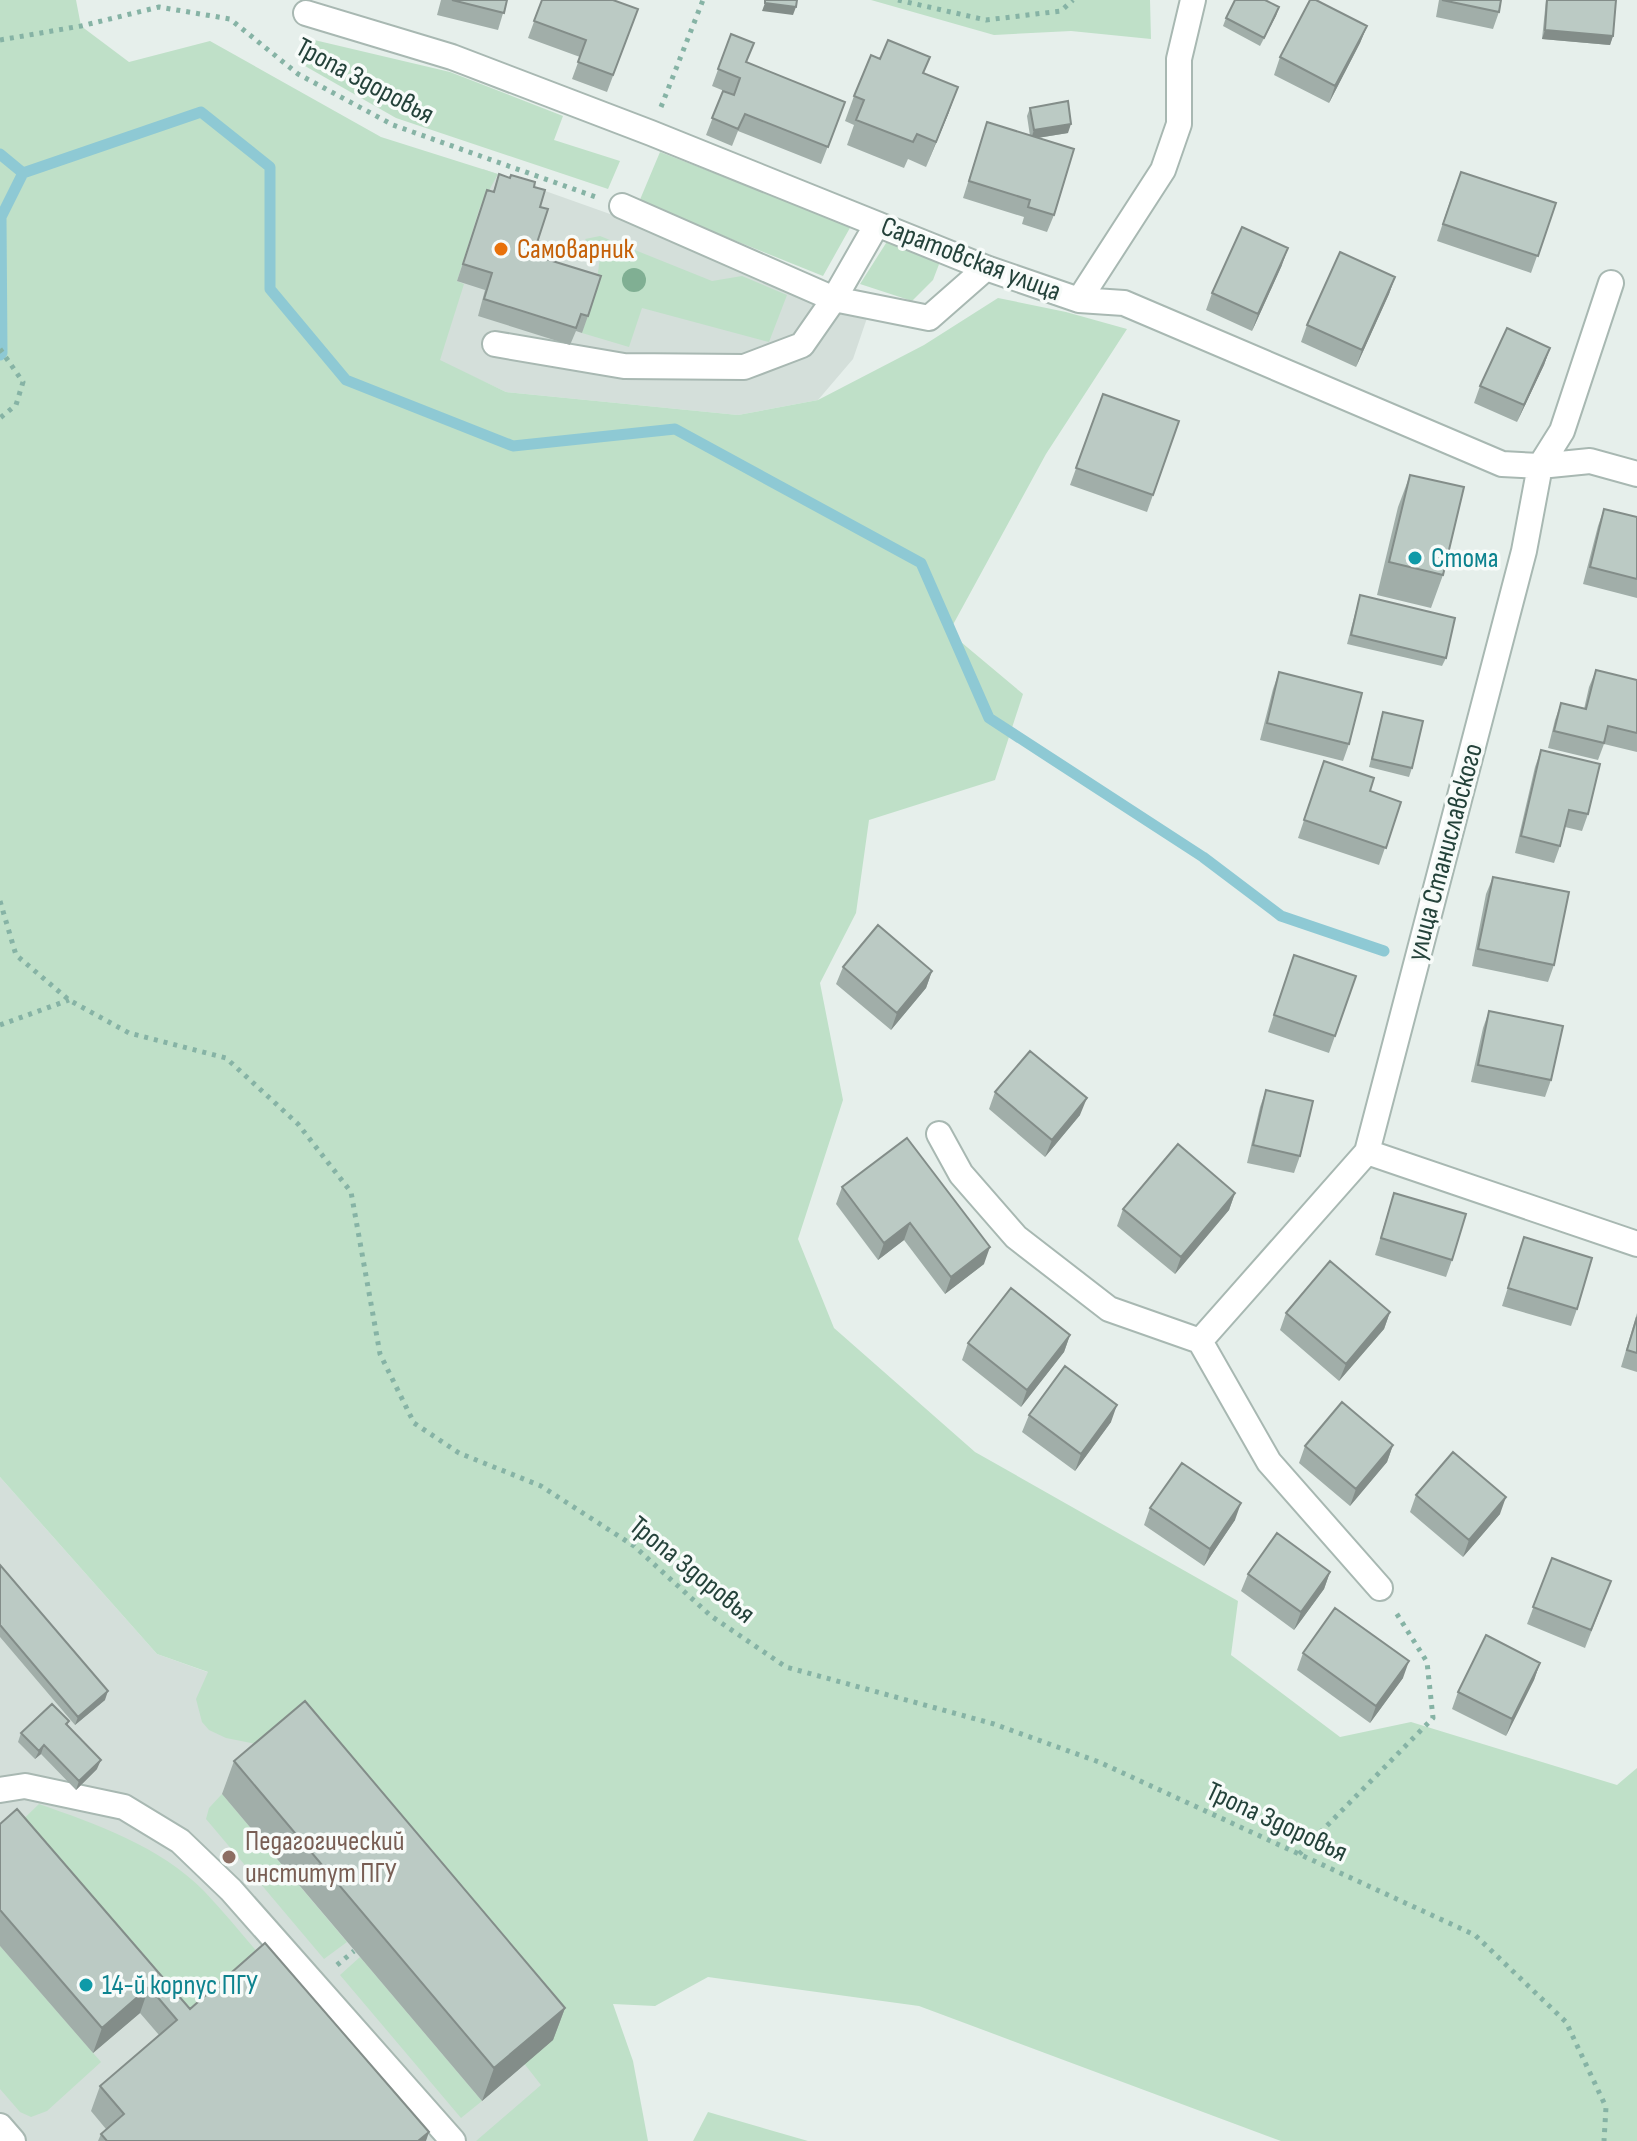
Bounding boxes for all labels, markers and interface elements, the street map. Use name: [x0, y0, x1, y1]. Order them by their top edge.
street label: Тропа Здоровья: [290, 31, 440, 131]
street label: Саратовская улица: [876, 210, 1066, 308]
place label: Самоварник: [517, 233, 635, 266]
marker: Самоварник: [492, 240, 510, 258]
place label: Стома: [1431, 542, 1499, 575]
marker: Стома: [1406, 549, 1424, 567]
street label: улица Станиславского: [1400, 740, 1490, 964]
street label: Тропа Здоровья: [623, 1509, 761, 1631]
street label: Тропа Здоровья: [1201, 1775, 1353, 1869]
place label: Педагогический институт ПГУ: [245, 1825, 405, 1890]
marker: Педагогический институт ПГУ: [220, 1848, 238, 1866]
place label: 14-й корпус ПГУ: [102, 1969, 258, 2002]
marker: 14-й корпус ПГУ: [77, 1976, 95, 1994]

